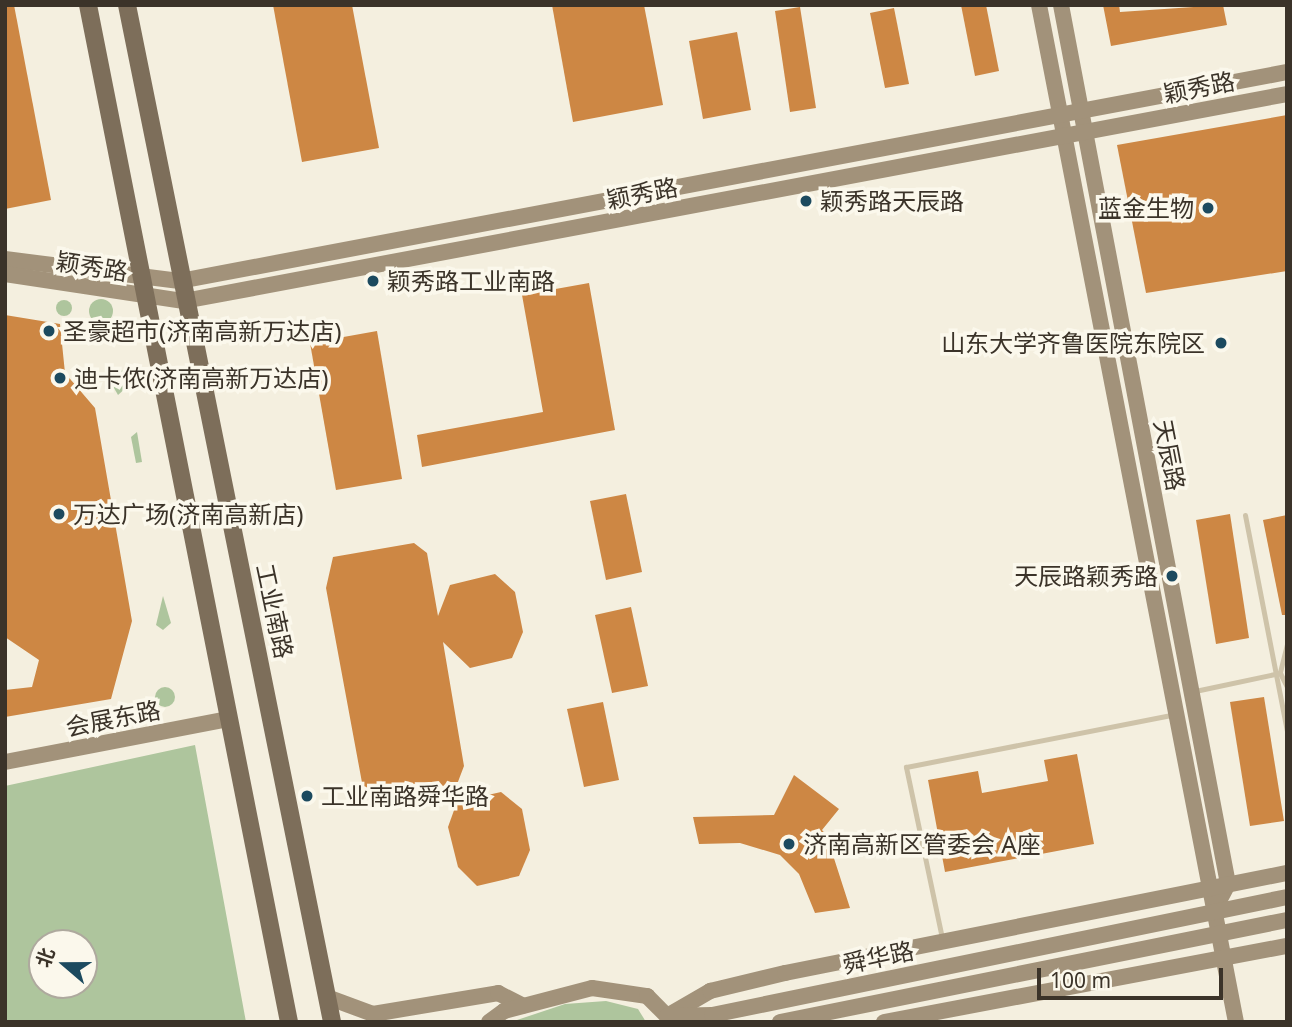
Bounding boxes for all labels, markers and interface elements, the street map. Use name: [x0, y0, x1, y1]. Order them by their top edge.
street label: 颖秀路: [1161, 66, 1237, 108]
street label: 颖秀路: [604, 172, 680, 214]
place label: 颖秀路天辰路: [820, 187, 964, 215]
marker: 颖秀路天辰路: [798, 193, 814, 209]
place label: 蓝金生物: [1098, 194, 1194, 222]
marker: 蓝金生物: [1200, 200, 1216, 216]
street label: 颖秀路: [54, 246, 130, 286]
place label: 颖秀路工业南路: [387, 267, 555, 295]
marker: 颖秀路工业南路: [365, 273, 381, 289]
place label: 圣豪超市(济南高新万达店): [63, 317, 341, 345]
marker: 圣豪超市(济南高新万达店): [41, 323, 57, 339]
place label: 山东大学齐鲁医院东院区: [941, 329, 1205, 357]
marker: 山东大学齐鲁医院东院区: [1211, 333, 1231, 353]
place label: 迪卡侬(济南高新万达店): [74, 364, 328, 392]
marker: 迪卡侬(济南高新万达店): [52, 370, 68, 386]
street label: 天辰路: [1149, 417, 1191, 493]
place label: 万达广场(济南高新店): [73, 500, 303, 528]
marker: 万达广场(济南高新店): [51, 506, 67, 522]
street label: 工业南路: [251, 561, 299, 661]
place label: 天辰路颖秀路: [1014, 562, 1158, 590]
marker: 天辰路颖秀路: [1164, 568, 1180, 584]
street label: 会展东路: [63, 695, 163, 741]
place label: 工业南路舜华路: [321, 782, 489, 810]
marker: 工业南路舜华路: [299, 788, 315, 804]
place label: 济南高新区管委会 A座: [803, 830, 1041, 858]
marker: 济南高新区管委会 A座: [781, 836, 797, 852]
north arrow: [28, 929, 98, 999]
street label: 舜华路: [840, 935, 916, 979]
text: 北: [30, 944, 61, 971]
scale bar: [1040, 954, 1226, 998]
text: 100 m: [1050, 966, 1111, 994]

